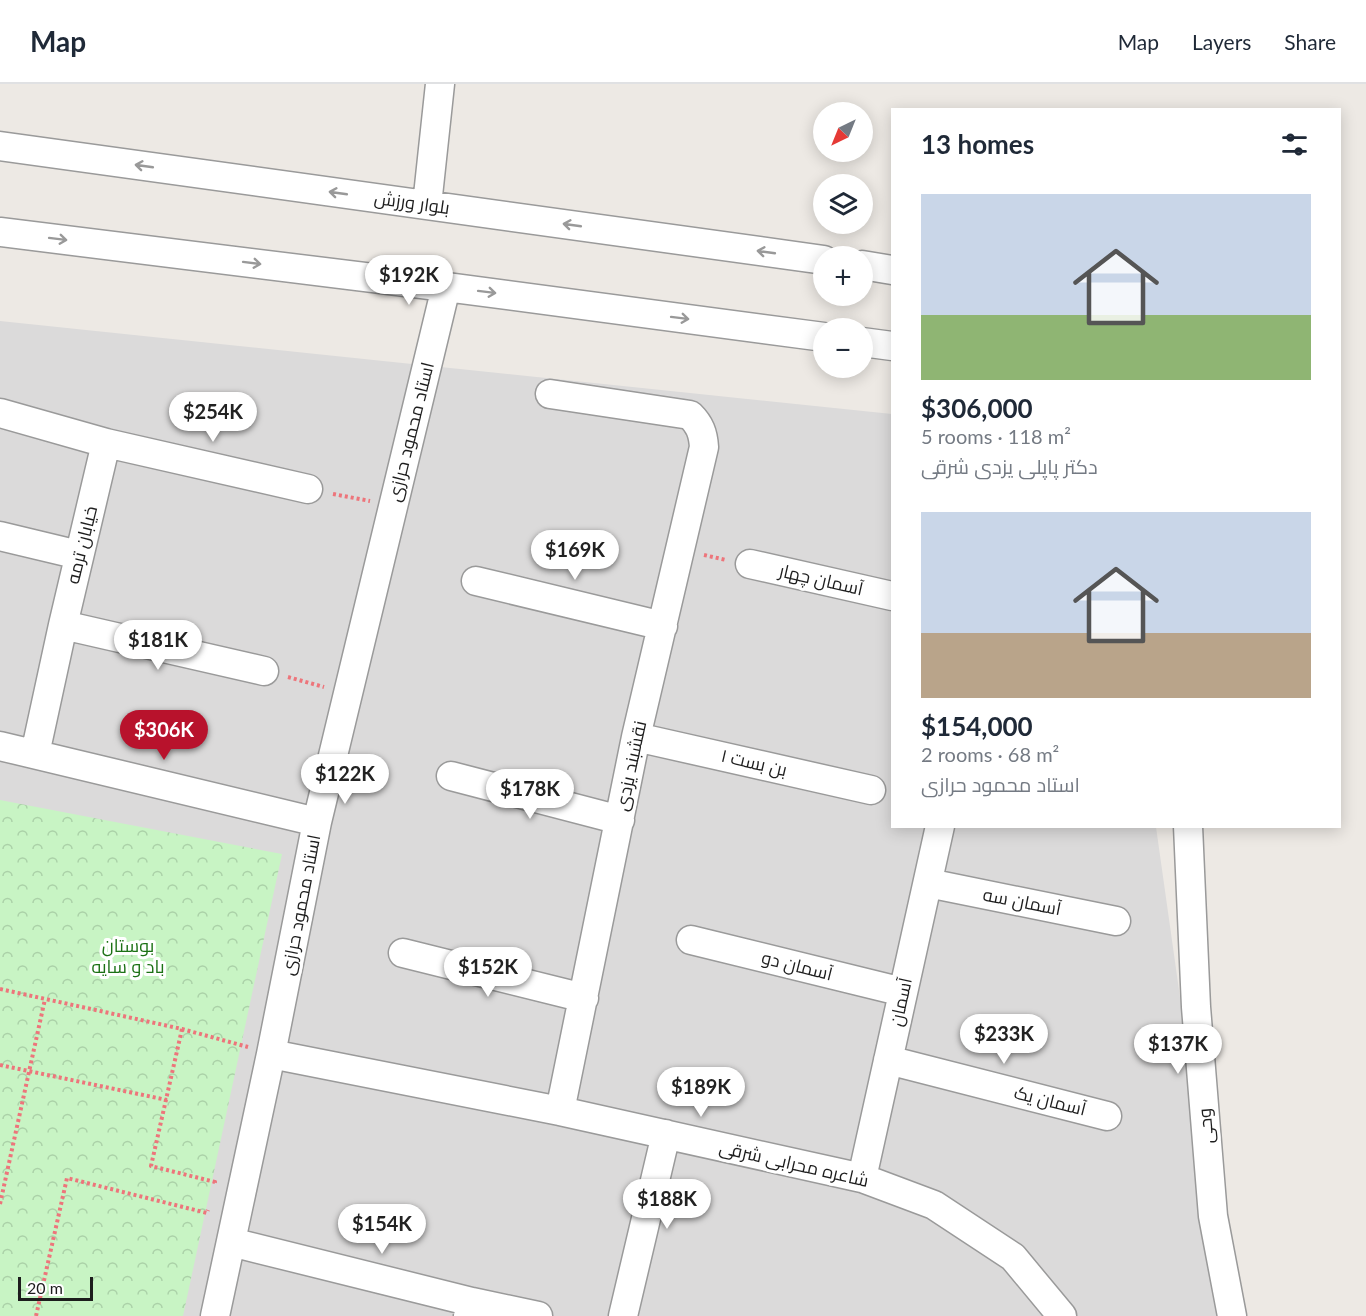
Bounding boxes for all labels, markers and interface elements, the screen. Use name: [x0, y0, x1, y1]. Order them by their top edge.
text: Map: [30, 24, 86, 58]
text: Map: [1118, 29, 1159, 54]
text: Layers: [1192, 29, 1251, 54]
text: Share: [1284, 29, 1336, 54]
north arrow: [813, 102, 873, 162]
map controls: [813, 102, 873, 378]
text: 13 homes: [921, 128, 1034, 160]
icon: filters: [1278, 128, 1311, 161]
one-way arrow: [135, 160, 155, 171]
button: layers: [813, 174, 873, 234]
street label: بلوار ورزش: [373, 186, 451, 219]
one-way arrow: [328, 187, 348, 198]
one-way arrow: [563, 220, 583, 231]
icon: home: [1062, 233, 1170, 341]
one-way arrow: [48, 234, 67, 245]
one-way arrow: [756, 246, 776, 257]
button: +: [813, 246, 873, 306]
pin: $192K: [367, 255, 451, 306]
one-way arrow: [241, 258, 261, 269]
text: $192K: [379, 262, 439, 286]
one-way arrow: [476, 287, 496, 298]
one-way arrow: [670, 312, 690, 323]
button: −: [813, 318, 873, 378]
street label: استاد محمود حرازی: [382, 360, 439, 504]
pin: $254K: [171, 392, 255, 443]
text: $306,000: [921, 392, 1033, 424]
text: $254K: [183, 399, 243, 423]
text: 5 rooms · 118 m²: [921, 424, 1071, 448]
text: دکتر پاپلی یزدی شرقی: [921, 454, 1098, 478]
street label: خیابان ترمه: [61, 504, 102, 586]
pin: $169K: [533, 530, 617, 581]
text: $169K: [545, 537, 605, 561]
icon: home: [1062, 551, 1170, 659]
street label: آسمان چهار: [776, 558, 866, 601]
pin: $181K: [116, 620, 200, 671]
text: $181K: [128, 627, 188, 651]
pin: $306K: [122, 710, 206, 761]
text: $154,000: [921, 710, 1033, 742]
text: $306K: [134, 717, 194, 741]
street label: نقشبند یزدی: [610, 719, 651, 813]
text: 2 rooms · 68 m²: [921, 742, 1059, 766]
street label: بن بست ۱: [719, 744, 789, 781]
pin: $122K: [303, 754, 387, 805]
text: $122K: [315, 761, 375, 785]
pin: $178K: [488, 769, 572, 820]
text: استاد محمود حرازی: [921, 772, 1080, 796]
text: $178K: [500, 776, 560, 800]
street label: استاد محمود حرازی: [276, 833, 325, 977]
street label: آسمان سه: [981, 883, 1063, 920]
park label: بوستان باد و سایه: [91, 934, 165, 978]
street label: آسمان دو: [759, 946, 835, 985]
pin: $152K: [446, 947, 530, 998]
text: $152K: [458, 954, 518, 978]
street label: آسمان: [884, 975, 917, 1028]
pin: $233K: [962, 1014, 1046, 1065]
text: $233K: [974, 1021, 1034, 1045]
pin: $137K: [1136, 1024, 1220, 1075]
text: $137K: [1148, 1031, 1208, 1055]
pin: $189K: [659, 1067, 743, 1118]
text: $189K: [671, 1074, 731, 1098]
street label: آسمان یک: [1012, 1080, 1089, 1121]
street label: وحی: [1192, 1107, 1219, 1145]
street label: شاعره محرابی شرقی: [717, 1135, 871, 1192]
pin: $188K: [625, 1179, 709, 1230]
text: $188K: [637, 1186, 697, 1210]
pin: $154K: [340, 1204, 424, 1255]
text: $154K: [352, 1211, 412, 1235]
scale bar: [18, 1274, 93, 1302]
text: 20 m: [27, 1278, 63, 1297]

